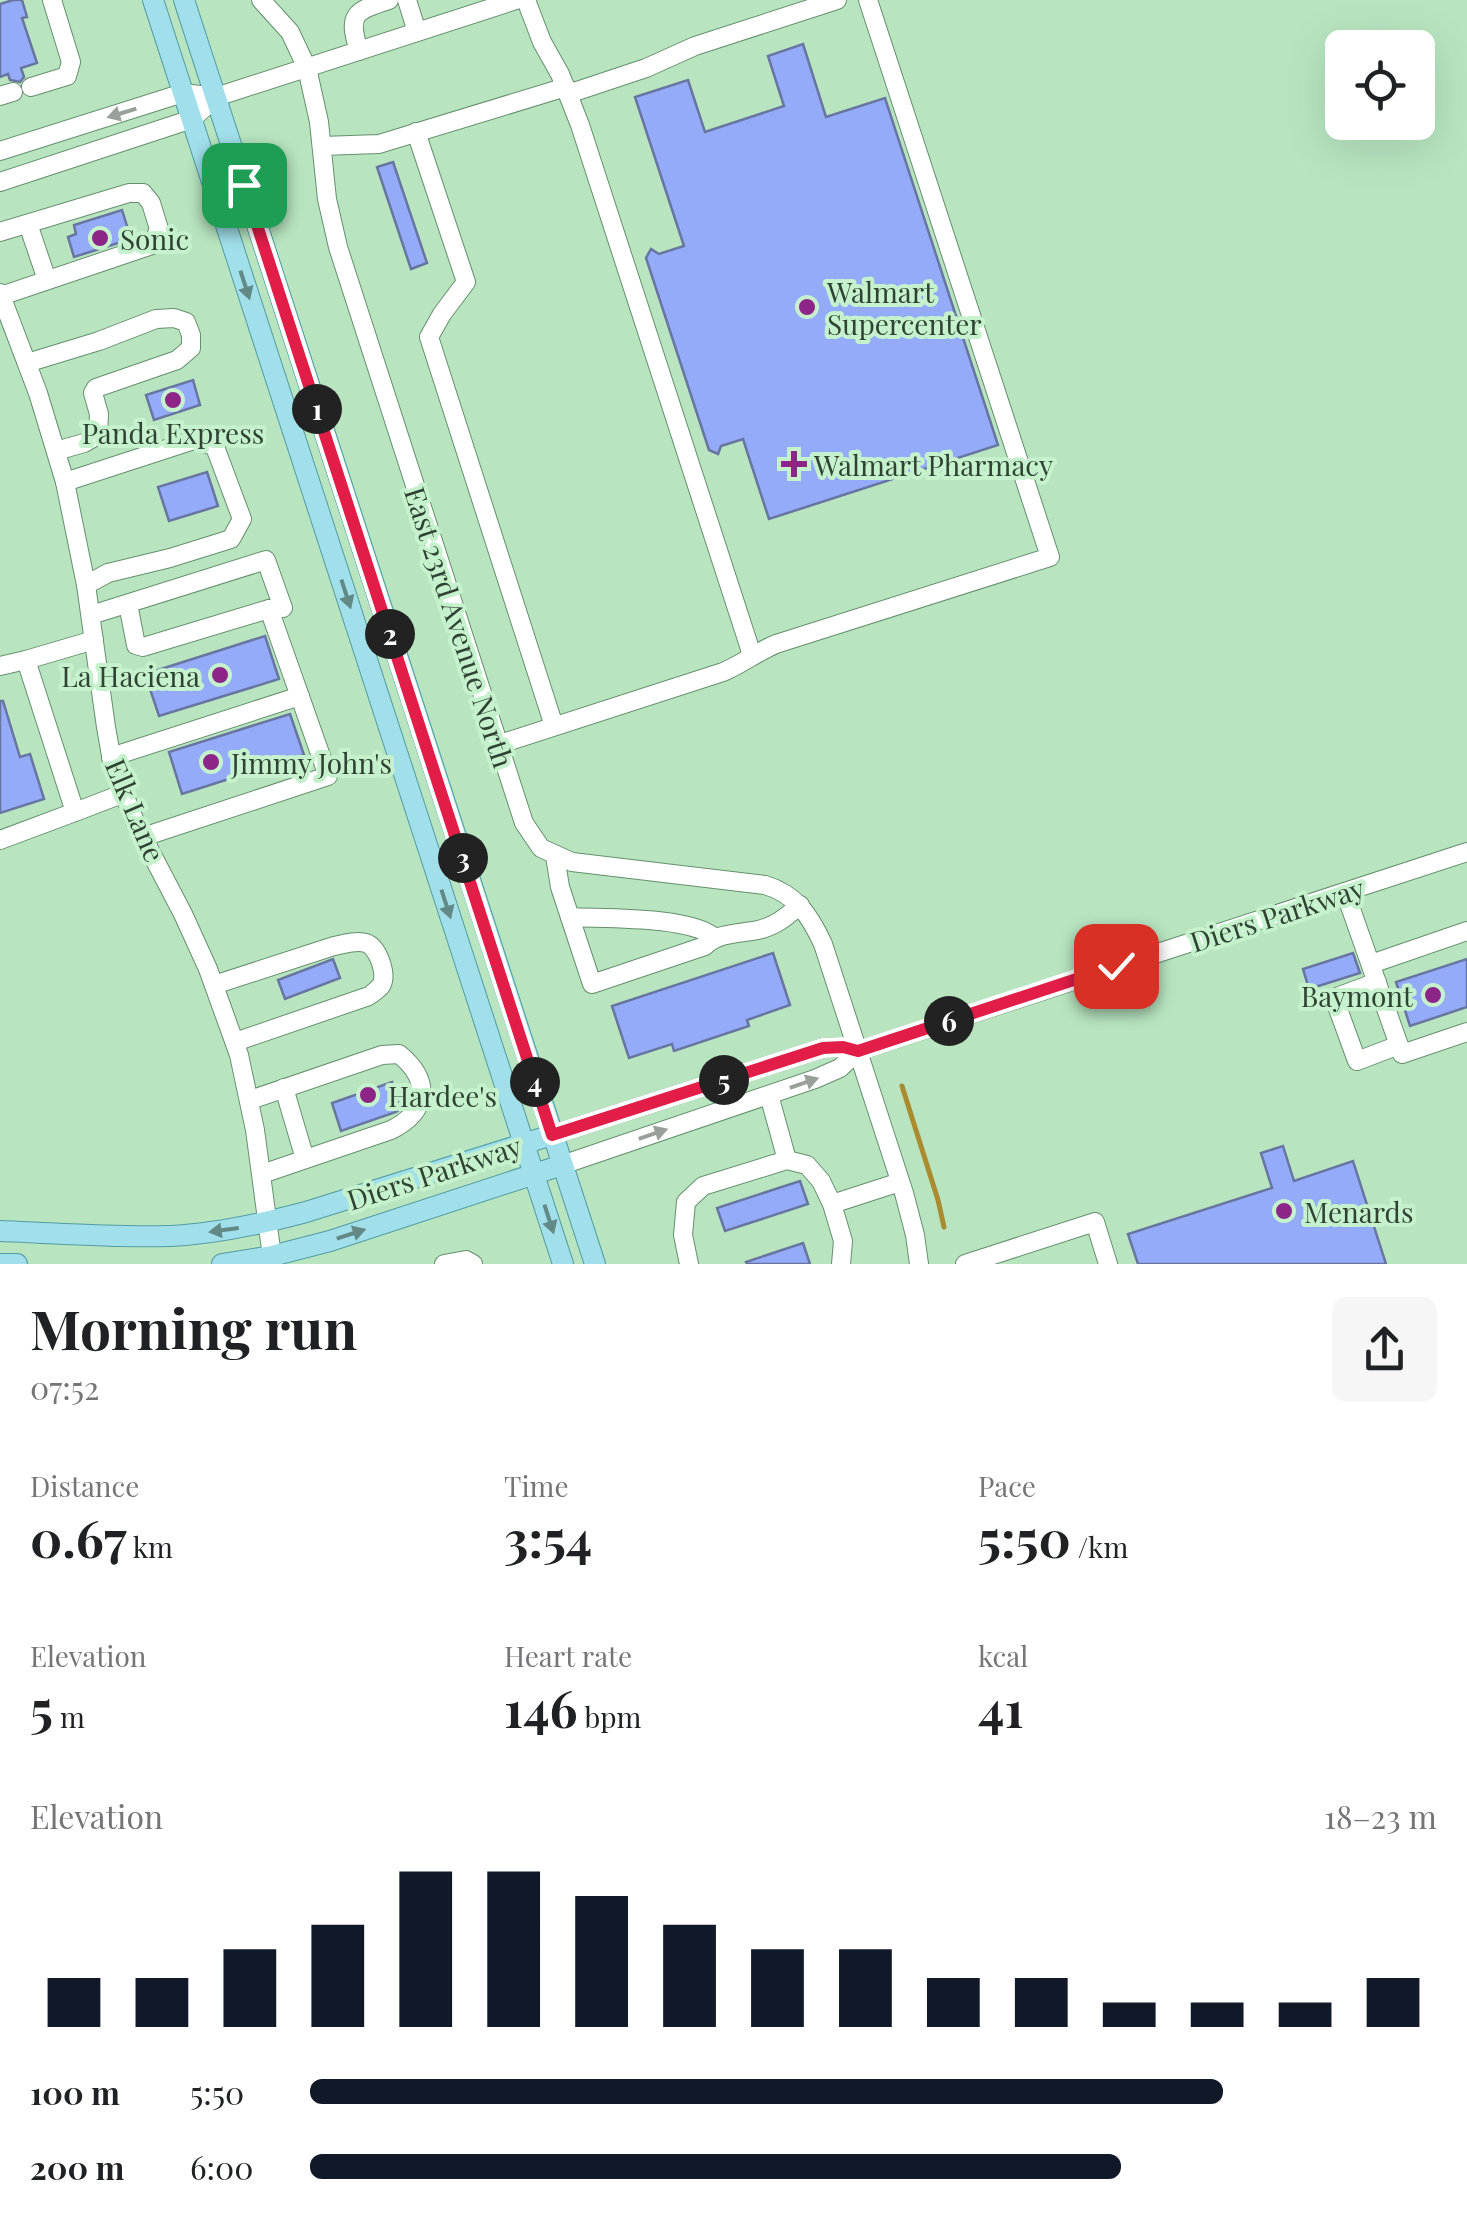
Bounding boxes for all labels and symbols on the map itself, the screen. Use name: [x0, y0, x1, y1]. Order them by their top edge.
one-way arrow: [106, 106, 136, 121]
pin: [202, 143, 287, 228]
place label: Sonic: [120, 220, 189, 257]
marker: Sonic: [89, 227, 111, 249]
one-way arrow: [239, 271, 254, 301]
place label: Walmart Supercenter: [826, 273, 982, 342]
marker: Walmart Supercenter: [796, 296, 818, 318]
pin: 1: [292, 384, 342, 434]
marker: Panda Express: [162, 389, 184, 411]
place label: Panda Express: [82, 414, 264, 451]
place label: Walmart Pharmacy: [813, 446, 1053, 483]
marker: Walmart Pharmacy: [783, 453, 805, 475]
street label: East 23rd Avenue North: [397, 482, 523, 773]
one-way arrow: [339, 580, 354, 610]
pin: 2: [365, 609, 415, 659]
place label: La Haciena: [61, 657, 200, 694]
marker: La Haciena: [209, 664, 231, 686]
place label: Jimmy John's: [230, 744, 392, 781]
marker: Jimmy John's: [200, 751, 222, 773]
street label: Elk Lane: [98, 753, 174, 867]
pin: 3: [438, 833, 488, 883]
street label: Diers Parkway: [1185, 868, 1369, 960]
one-way arrow: [439, 889, 454, 919]
pin: [1074, 924, 1159, 1009]
place label: Baymont: [1301, 977, 1414, 1014]
marker: Baymont: [1422, 984, 1444, 1006]
pin: 6: [924, 996, 974, 1046]
pin: 5: [699, 1055, 749, 1105]
pin: 4: [510, 1057, 560, 1107]
one-way arrow: [790, 1074, 820, 1089]
place label: Hardee's: [388, 1077, 497, 1114]
marker: Hardee's: [357, 1084, 379, 1106]
street label: Diers Parkway: [342, 1126, 526, 1218]
one-way arrow: [639, 1126, 669, 1141]
place label: Menards: [1304, 1193, 1413, 1230]
marker: Menards: [1273, 1200, 1295, 1222]
one-way arrow: [542, 1205, 557, 1235]
one-way arrow: [207, 1222, 239, 1238]
one-way arrow: [336, 1226, 366, 1241]

